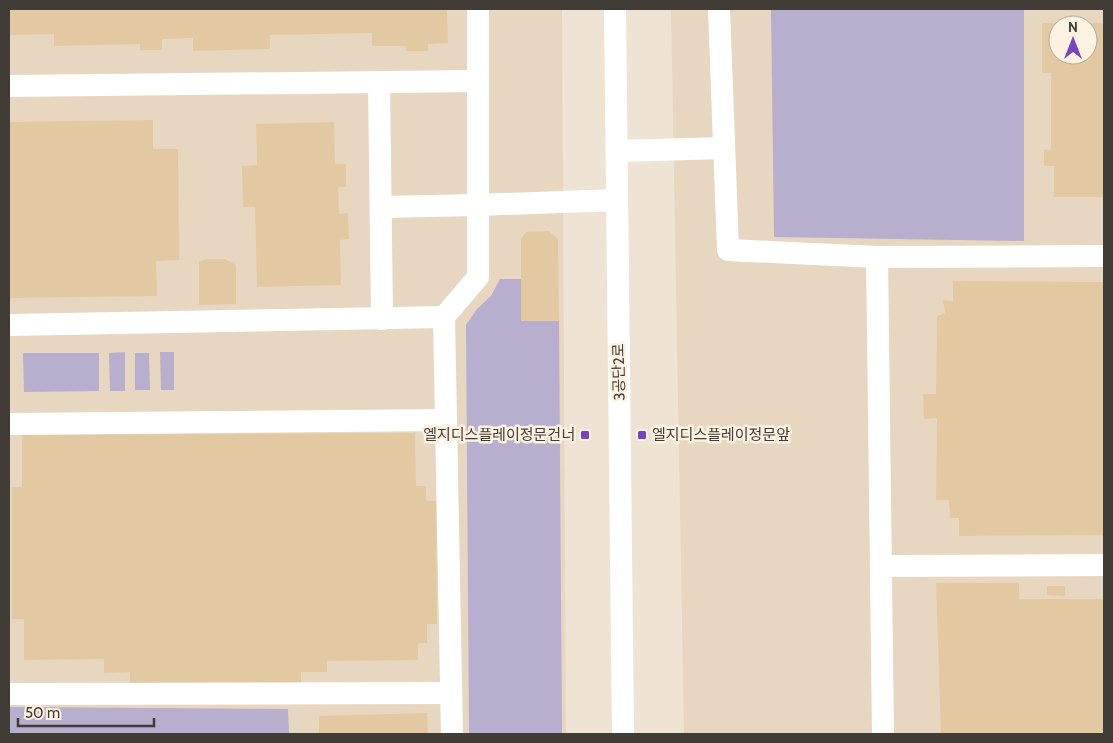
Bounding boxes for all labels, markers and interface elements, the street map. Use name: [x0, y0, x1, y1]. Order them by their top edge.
north arrow: [1048, 15, 1098, 65]
text: N: [1068, 18, 1078, 36]
street label: 3공단2로: [610, 343, 628, 401]
place label: 엘지디스플레이정문건너: [423, 426, 575, 444]
place label: 엘지디스플레이정문앞: [652, 426, 790, 444]
marker: 엘지디스플레이정문건너: [579, 429, 591, 441]
marker: 엘지디스플레이정문앞: [636, 429, 648, 441]
scale bar: [18, 696, 154, 728]
text: 50 m: [25, 704, 60, 722]

